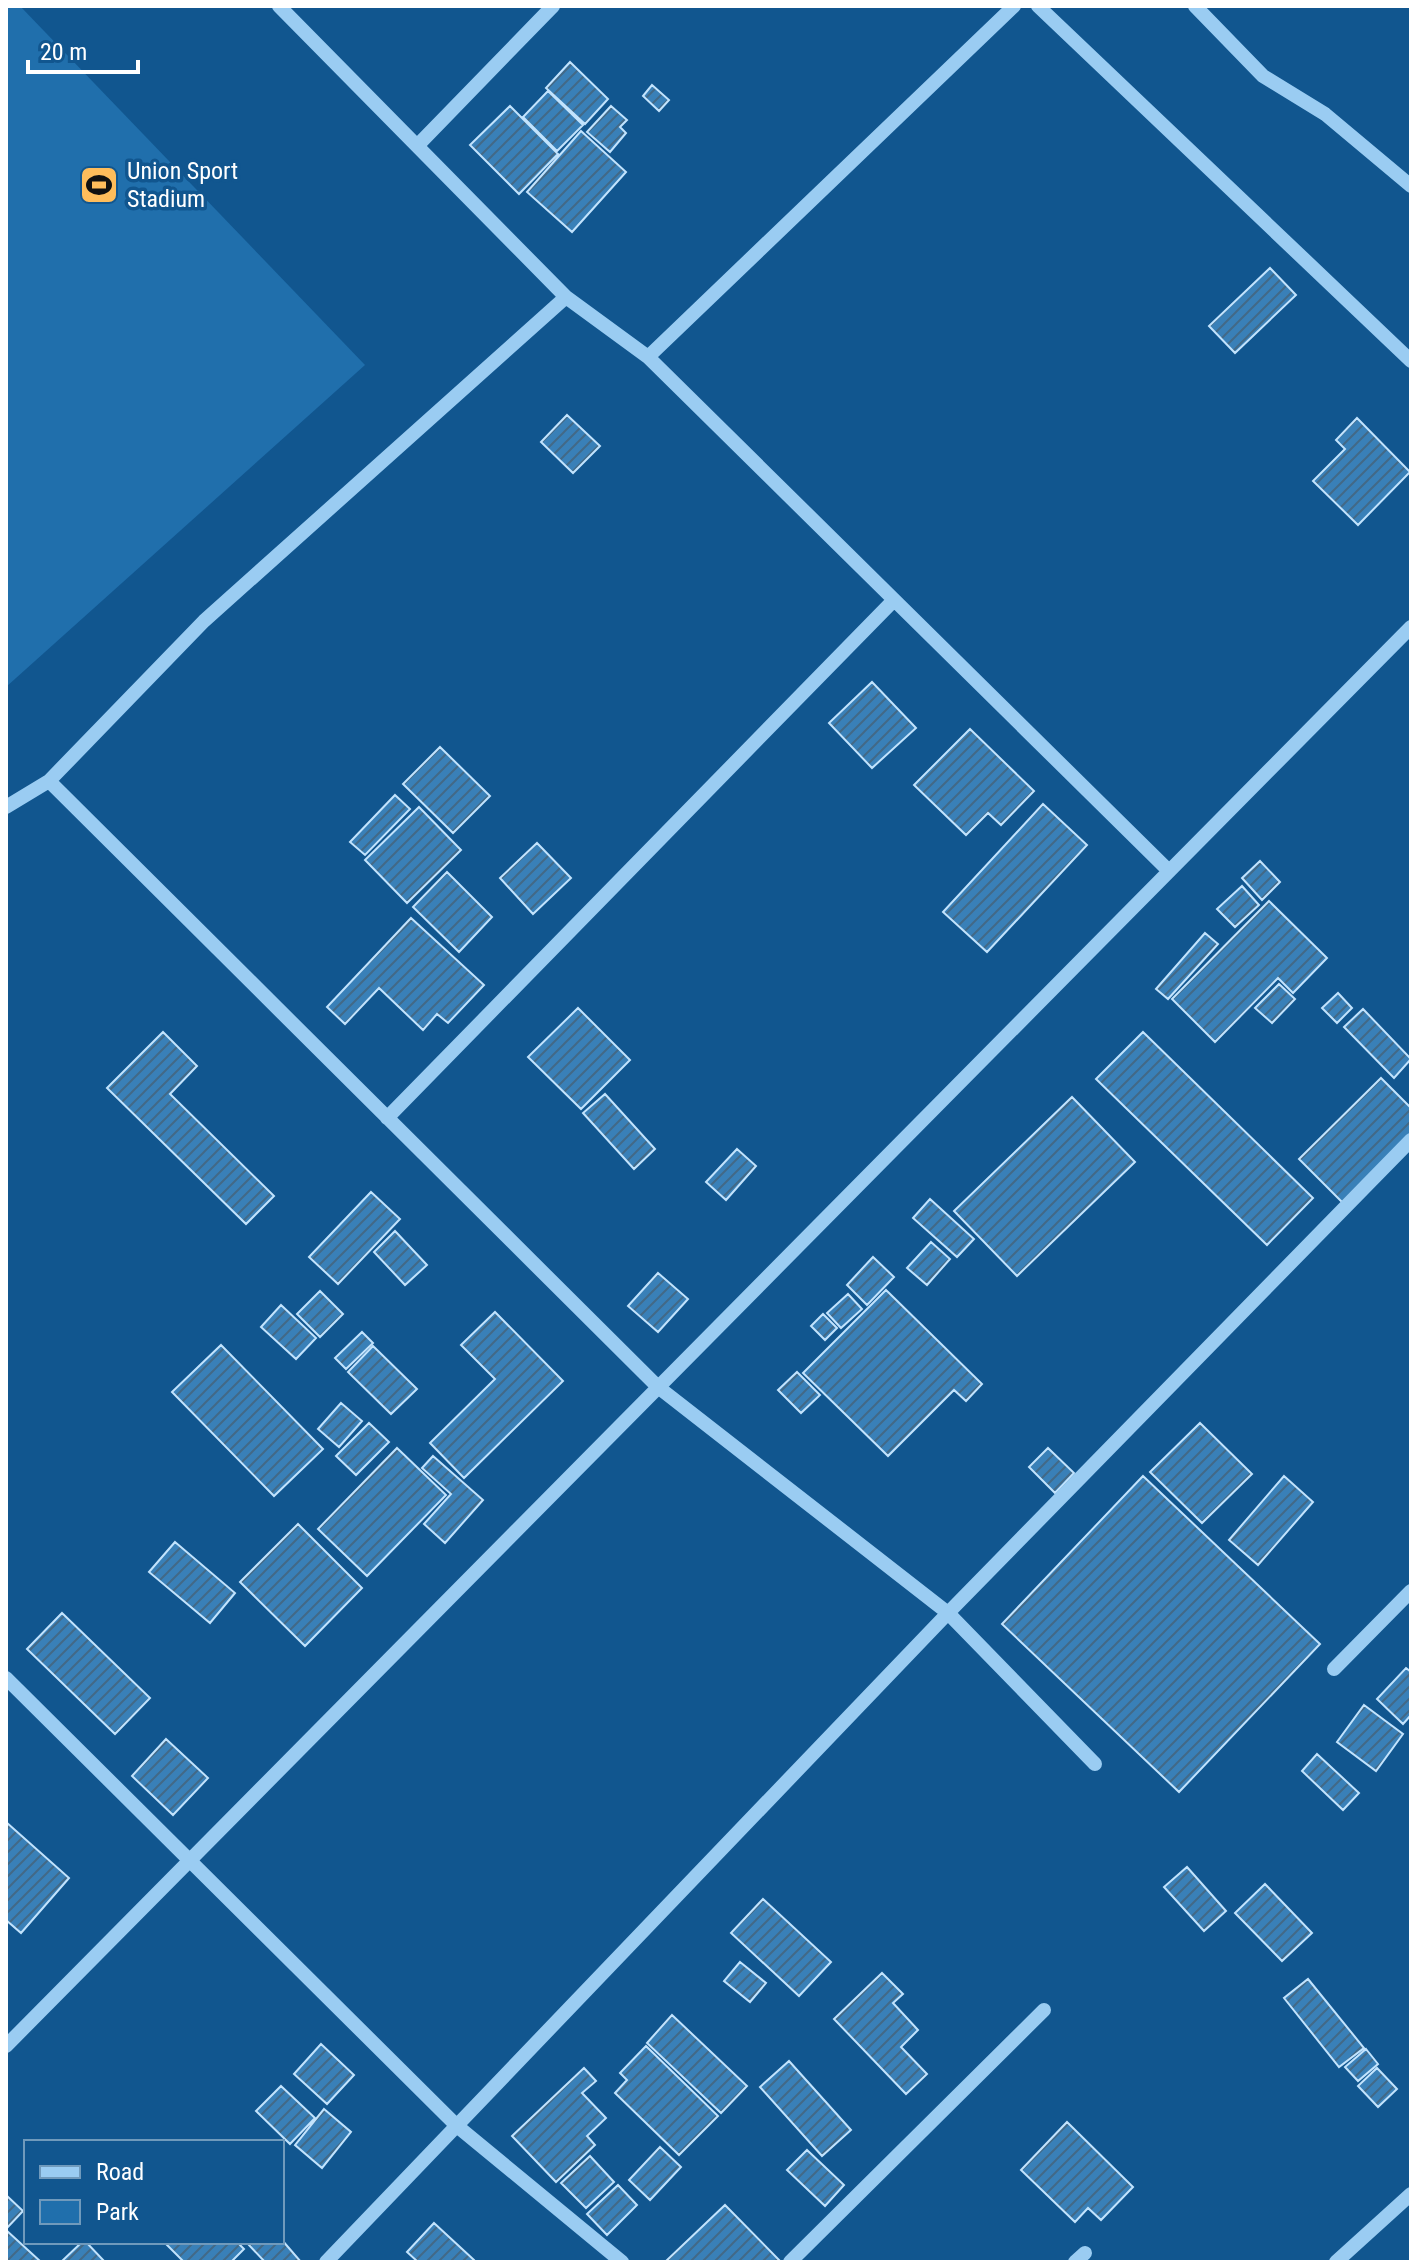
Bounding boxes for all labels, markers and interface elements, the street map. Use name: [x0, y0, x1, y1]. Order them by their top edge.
scale bar: [28, 24, 138, 74]
text: 20 m: [40, 38, 87, 66]
place label: Union Sport Stadium: [127, 157, 238, 213]
sports icon: Union Sport Stadium: [78, 164, 120, 206]
legend: [24, 2140, 284, 2244]
text: Road: [96, 2158, 144, 2186]
text: Park: [96, 2198, 139, 2226]

